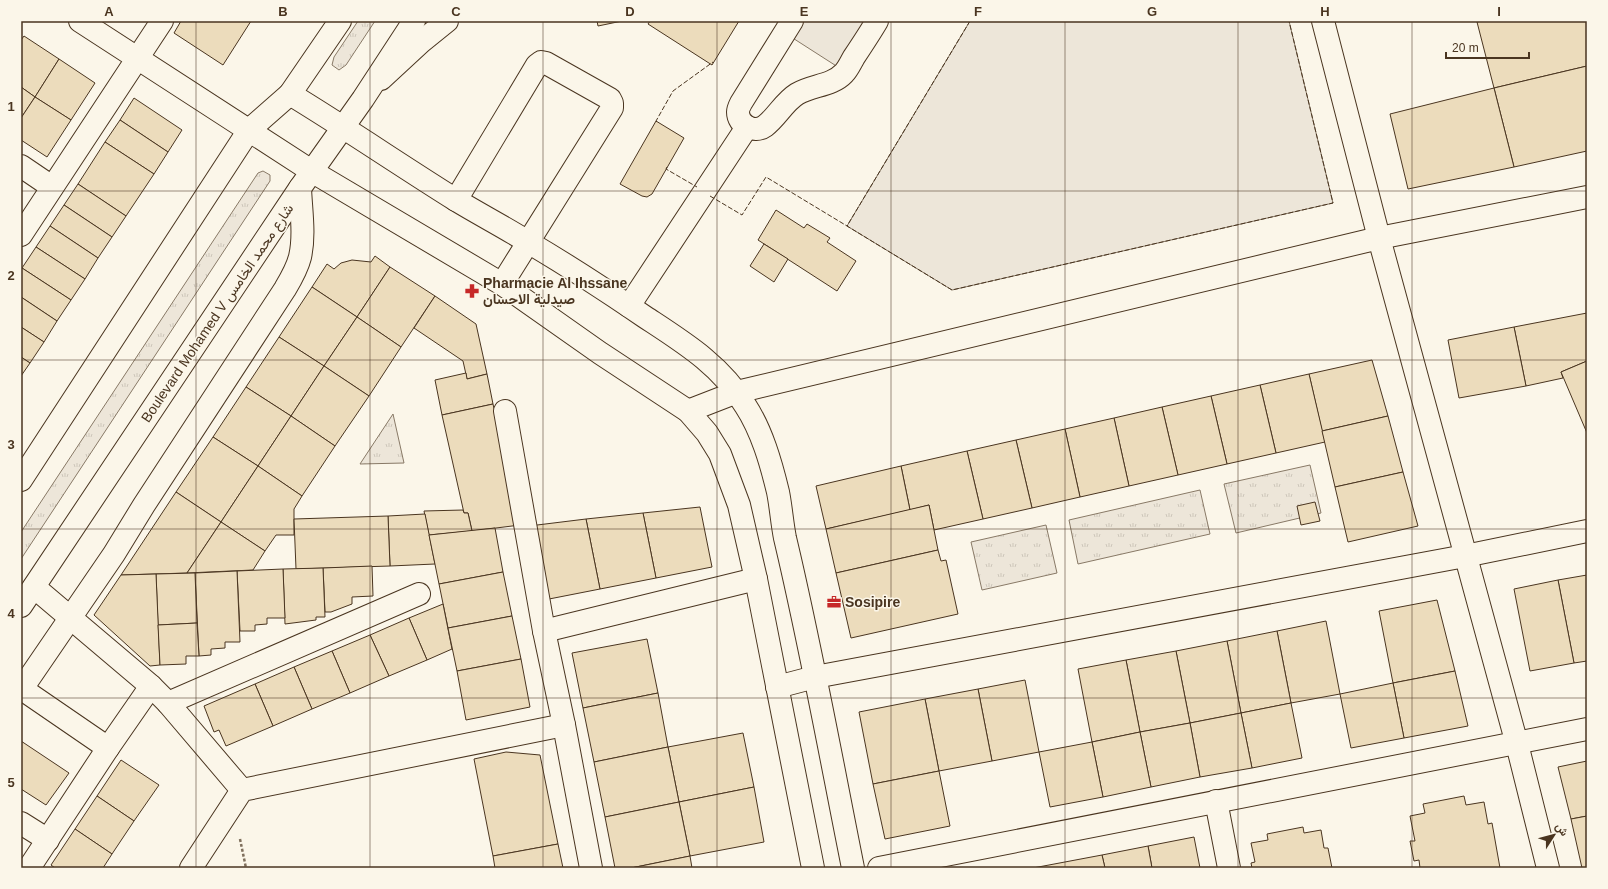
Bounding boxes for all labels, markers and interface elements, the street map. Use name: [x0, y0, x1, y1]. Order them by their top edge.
text: A: [104, 4, 114, 19]
text: B: [278, 4, 288, 19]
text: C: [451, 4, 461, 19]
text: D: [625, 4, 635, 19]
text: E: [800, 4, 809, 19]
text: F: [974, 4, 982, 19]
text: G: [1147, 4, 1157, 19]
text: H: [1320, 4, 1330, 19]
text: I: [1497, 4, 1501, 19]
scale bar: [1446, 34, 1529, 60]
text: 20 m: [1452, 41, 1479, 55]
text: 1: [7, 99, 15, 114]
street label: Boulevard Mohamed V شارع محمد الخامس: [138, 201, 299, 427]
text: 2: [7, 268, 15, 283]
place label: Pharmacie Al Ihssane صيدلية الاحسان: [483, 275, 627, 308]
pharmacy icon: Pharmacie Al Ihssane صيدلية الاحسان: [464, 283, 480, 299]
text: 3: [7, 437, 15, 452]
office icon: Sosipire: [826, 594, 842, 610]
place label: Sosipire: [845, 594, 900, 610]
text: 4: [7, 606, 15, 621]
text: 5: [7, 775, 15, 790]
north arrow: [1534, 815, 1574, 855]
text: ش: [1553, 820, 1571, 839]

